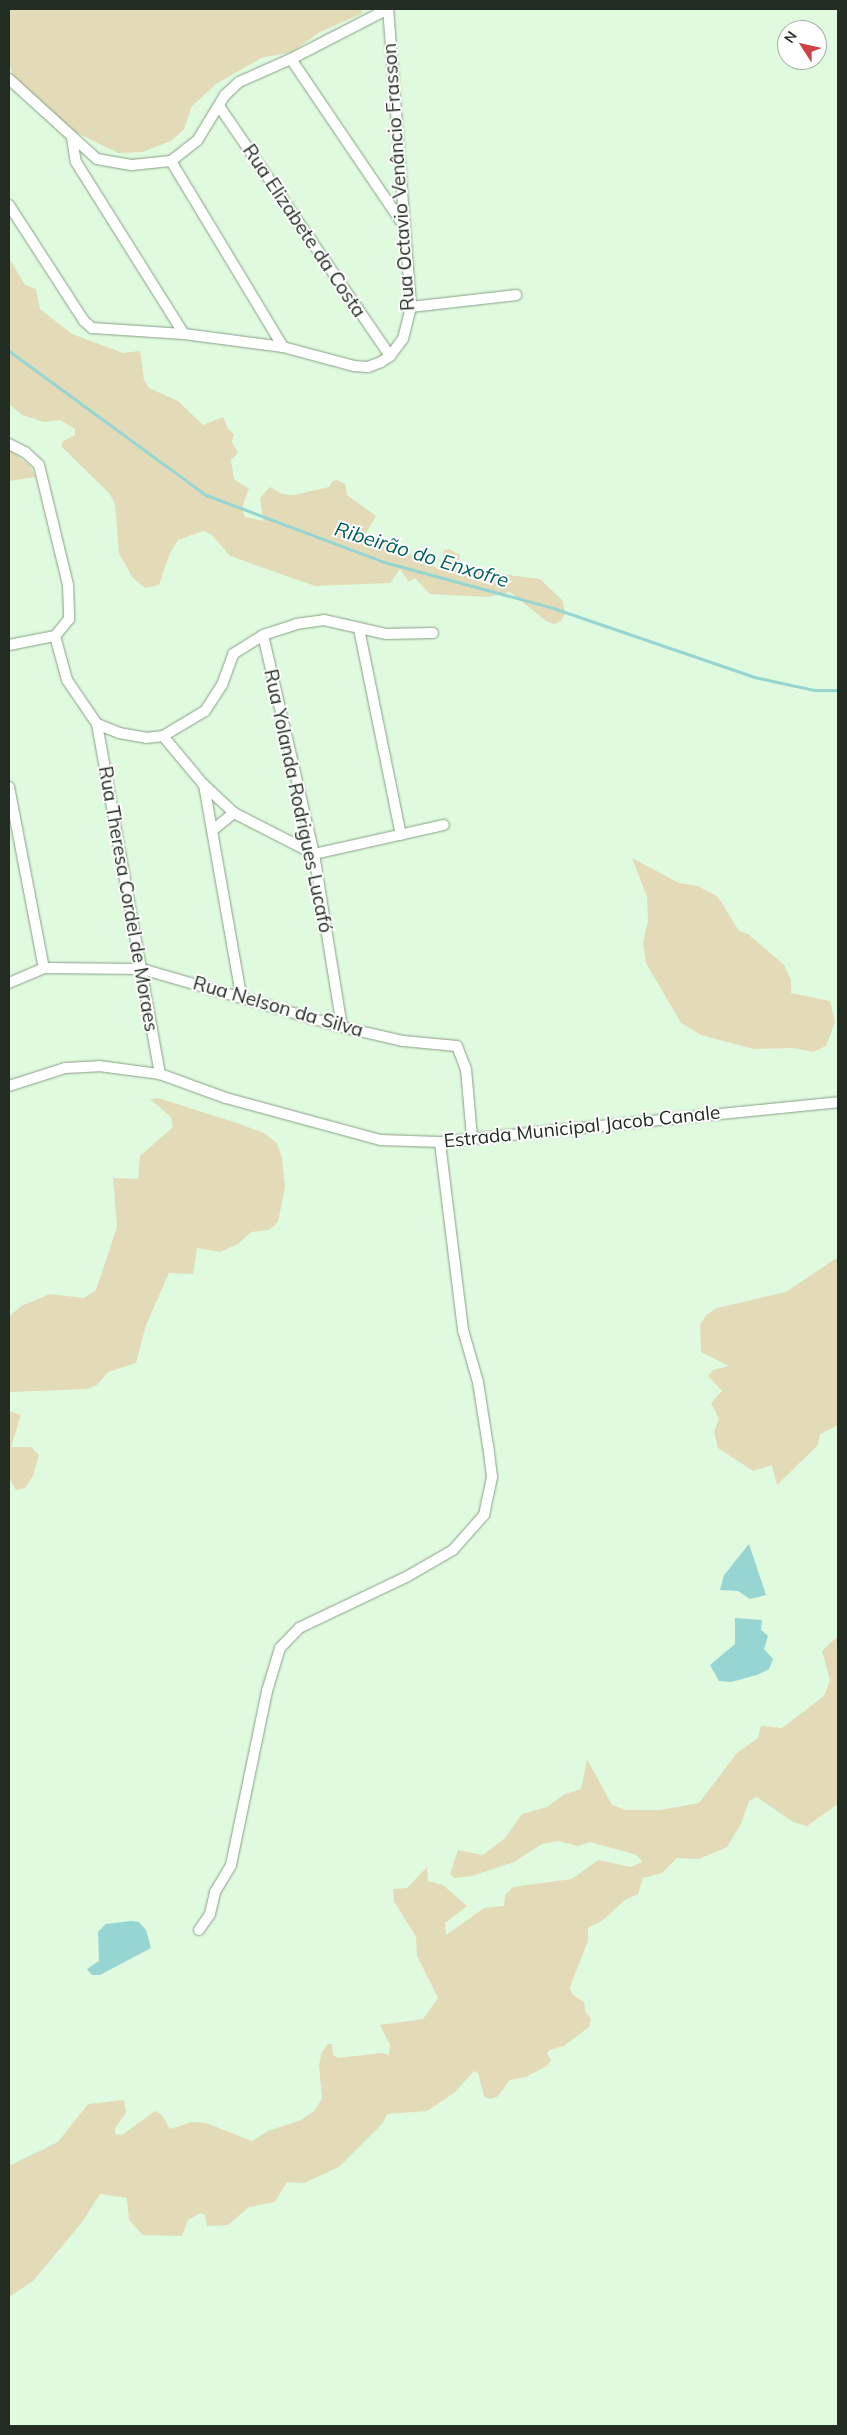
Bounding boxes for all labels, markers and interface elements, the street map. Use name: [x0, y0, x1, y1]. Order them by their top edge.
north arrow: [777, 20, 827, 70]
text: N: [780, 27, 801, 46]
street label: Rua Octavio Venâncio Frasson: [378, 42, 420, 312]
street label: Rua Elizabete da Costa: [238, 140, 370, 322]
water label: Ribeirão do Enxofre: [332, 516, 512, 592]
street label: Rua Yolanda Rodrigues Lucafó: [259, 667, 337, 935]
street label: Rua Theresa Cordel de Moraes: [93, 764, 163, 1034]
street label: Rua Nelson da Silva: [190, 972, 366, 1042]
street label: Estrada Municipal Jacob Canale: [443, 1101, 721, 1153]

